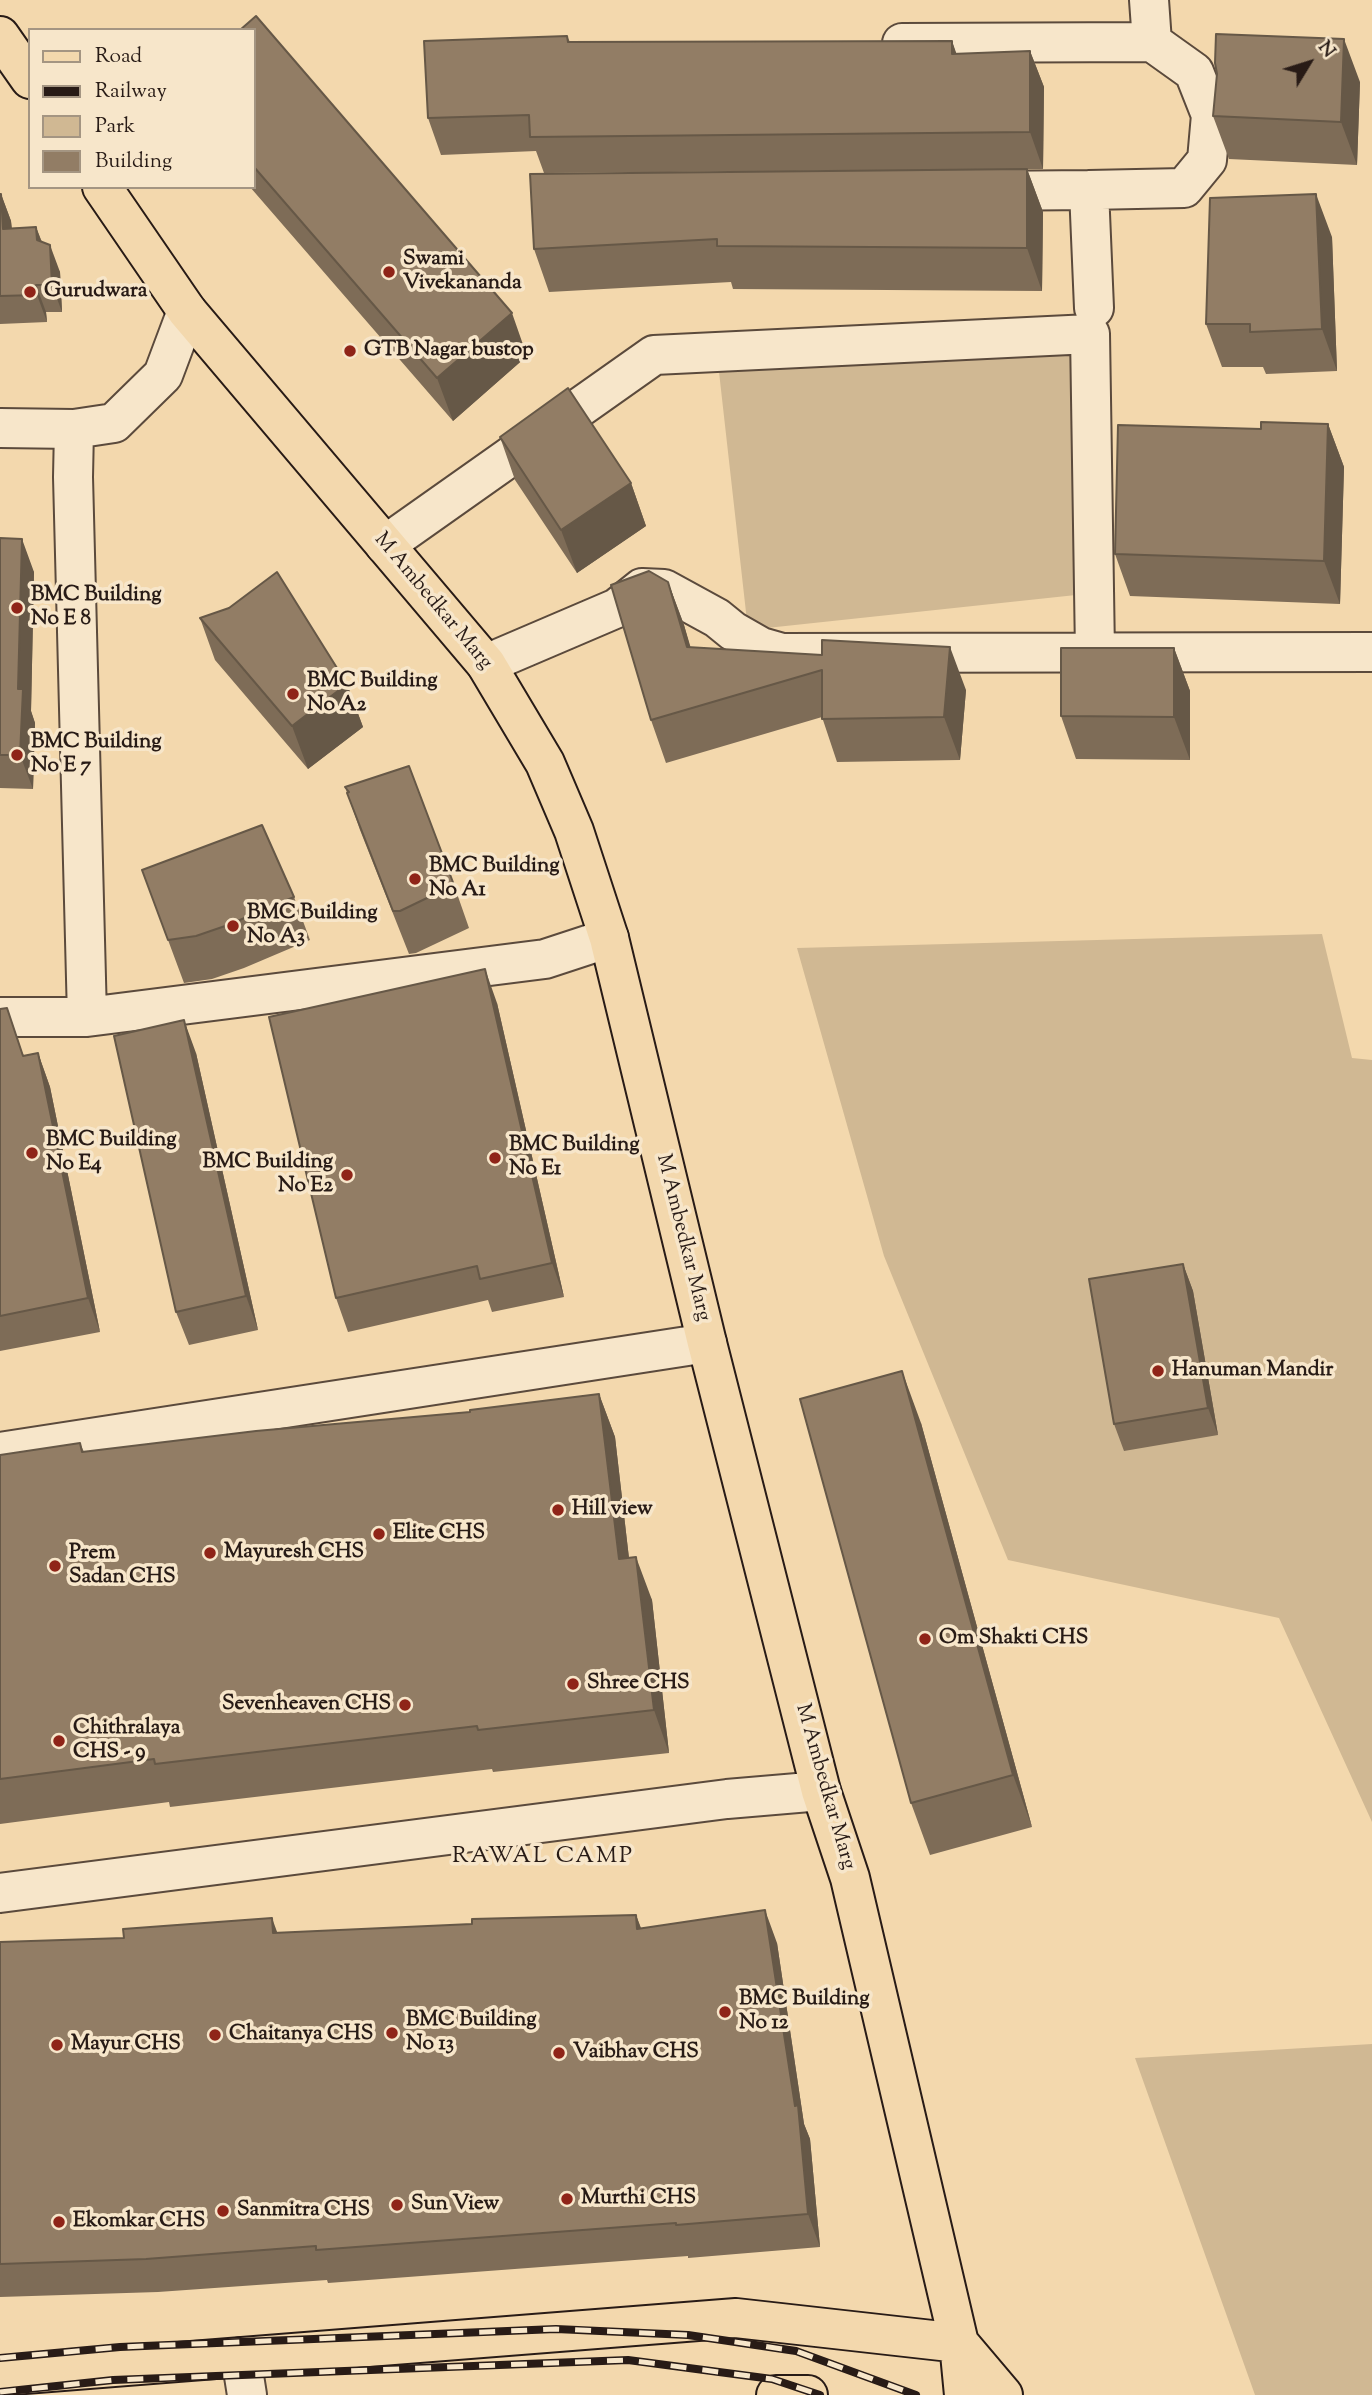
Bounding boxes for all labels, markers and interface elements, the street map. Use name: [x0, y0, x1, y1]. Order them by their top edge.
legend: [28, 28, 256, 189]
north arrow: [1274, 28, 1344, 98]
text: N: [1311, 35, 1341, 64]
text: Road: [95, 42, 142, 72]
text: Railway: [95, 77, 167, 107]
text: Park: [95, 112, 135, 142]
text: Building: [95, 147, 172, 177]
place label: Swami Vivekananda: [403, 247, 522, 297]
marker: Swami Vivekananda: [381, 264, 397, 280]
place label: Gurudwara: [44, 279, 148, 305]
marker: Gurudwara: [22, 284, 38, 300]
place label: GTB Nagar bustop: [364, 338, 534, 364]
marker: GTB Nagar bustop: [342, 343, 358, 359]
street label: M Ambedkar Marg: [367, 528, 497, 676]
place label: BMC Building No E 8: [31, 583, 162, 633]
marker: BMC Building No E 8: [9, 600, 25, 616]
place label: BMC Building No A2: [307, 669, 438, 719]
marker: BMC Building No A2: [285, 686, 301, 702]
place label: BMC Building No E 7: [31, 730, 162, 780]
marker: BMC Building No E 7: [9, 747, 25, 763]
place label: BMC Building No A1: [429, 854, 560, 904]
marker: BMC Building No A1: [407, 871, 423, 887]
place label: BMC Building No A3: [247, 901, 378, 951]
marker: BMC Building No A3: [225, 918, 241, 934]
place label: BMC Building No E4: [46, 1128, 177, 1178]
place label: BMC Building No E1: [509, 1133, 640, 1183]
marker: BMC Building No E4: [24, 1145, 40, 1161]
place label: BMC Building No E2: [202, 1150, 333, 1200]
marker: BMC Building No E1: [487, 1150, 503, 1166]
street label: M Ambedkar Marg: [649, 1152, 715, 1324]
marker: BMC Building No E2: [339, 1167, 355, 1183]
place label: Hanuman Mandir: [1172, 1358, 1333, 1384]
marker: Hanuman Mandir: [1150, 1363, 1166, 1379]
place label: Hill view: [572, 1497, 653, 1523]
marker: Hill view: [550, 1502, 566, 1518]
place label: Elite CHS: [393, 1521, 485, 1547]
marker: Elite CHS: [371, 1526, 387, 1542]
place label: Mayuresh CHS: [224, 1540, 364, 1566]
place label: Prem Sadan CHS: [69, 1541, 175, 1591]
marker: Mayuresh CHS: [202, 1545, 218, 1561]
marker: Prem Sadan CHS: [47, 1558, 63, 1574]
place label: Om Shakti CHS: [939, 1626, 1088, 1652]
marker: Om Shakti CHS: [917, 1631, 933, 1647]
place label: Shree CHS: [587, 1671, 690, 1697]
marker: Shree CHS: [565, 1676, 581, 1692]
place label: Sevenheaven CHS: [222, 1692, 391, 1718]
marker: Sevenheaven CHS: [397, 1697, 413, 1713]
street label: M Ambedkar Marg: [788, 1701, 860, 1873]
place label: Chithralaya CHS - 9: [73, 1716, 180, 1766]
marker: Chithralaya CHS - 9: [51, 1733, 67, 1749]
district label: RAWAL CAMP: [453, 1844, 633, 1872]
place label: BMC Building No 12: [739, 1987, 870, 2037]
marker: BMC Building No 12: [717, 2004, 733, 2020]
place label: BMC Building No 13: [406, 2008, 537, 2058]
place label: Chaitanya CHS: [229, 2022, 373, 2048]
marker: BMC Building No 13: [384, 2025, 400, 2041]
marker: Chaitanya CHS: [207, 2027, 223, 2043]
place label: Mayur CHS: [71, 2032, 181, 2058]
marker: Mayur CHS: [49, 2037, 65, 2053]
place label: Vaibhav CHS: [573, 2040, 699, 2066]
marker: Vaibhav CHS: [551, 2045, 567, 2061]
place label: Murthi CHS: [581, 2186, 696, 2212]
marker: Murthi CHS: [559, 2191, 575, 2207]
place label: Sun View: [411, 2192, 499, 2218]
marker: Sun View: [389, 2197, 405, 2213]
place label: Sanmitra CHS: [237, 2198, 370, 2224]
marker: Sanmitra CHS: [215, 2203, 231, 2219]
place label: Ekomkar CHS: [73, 2209, 205, 2235]
marker: Ekomkar CHS: [51, 2214, 67, 2230]

